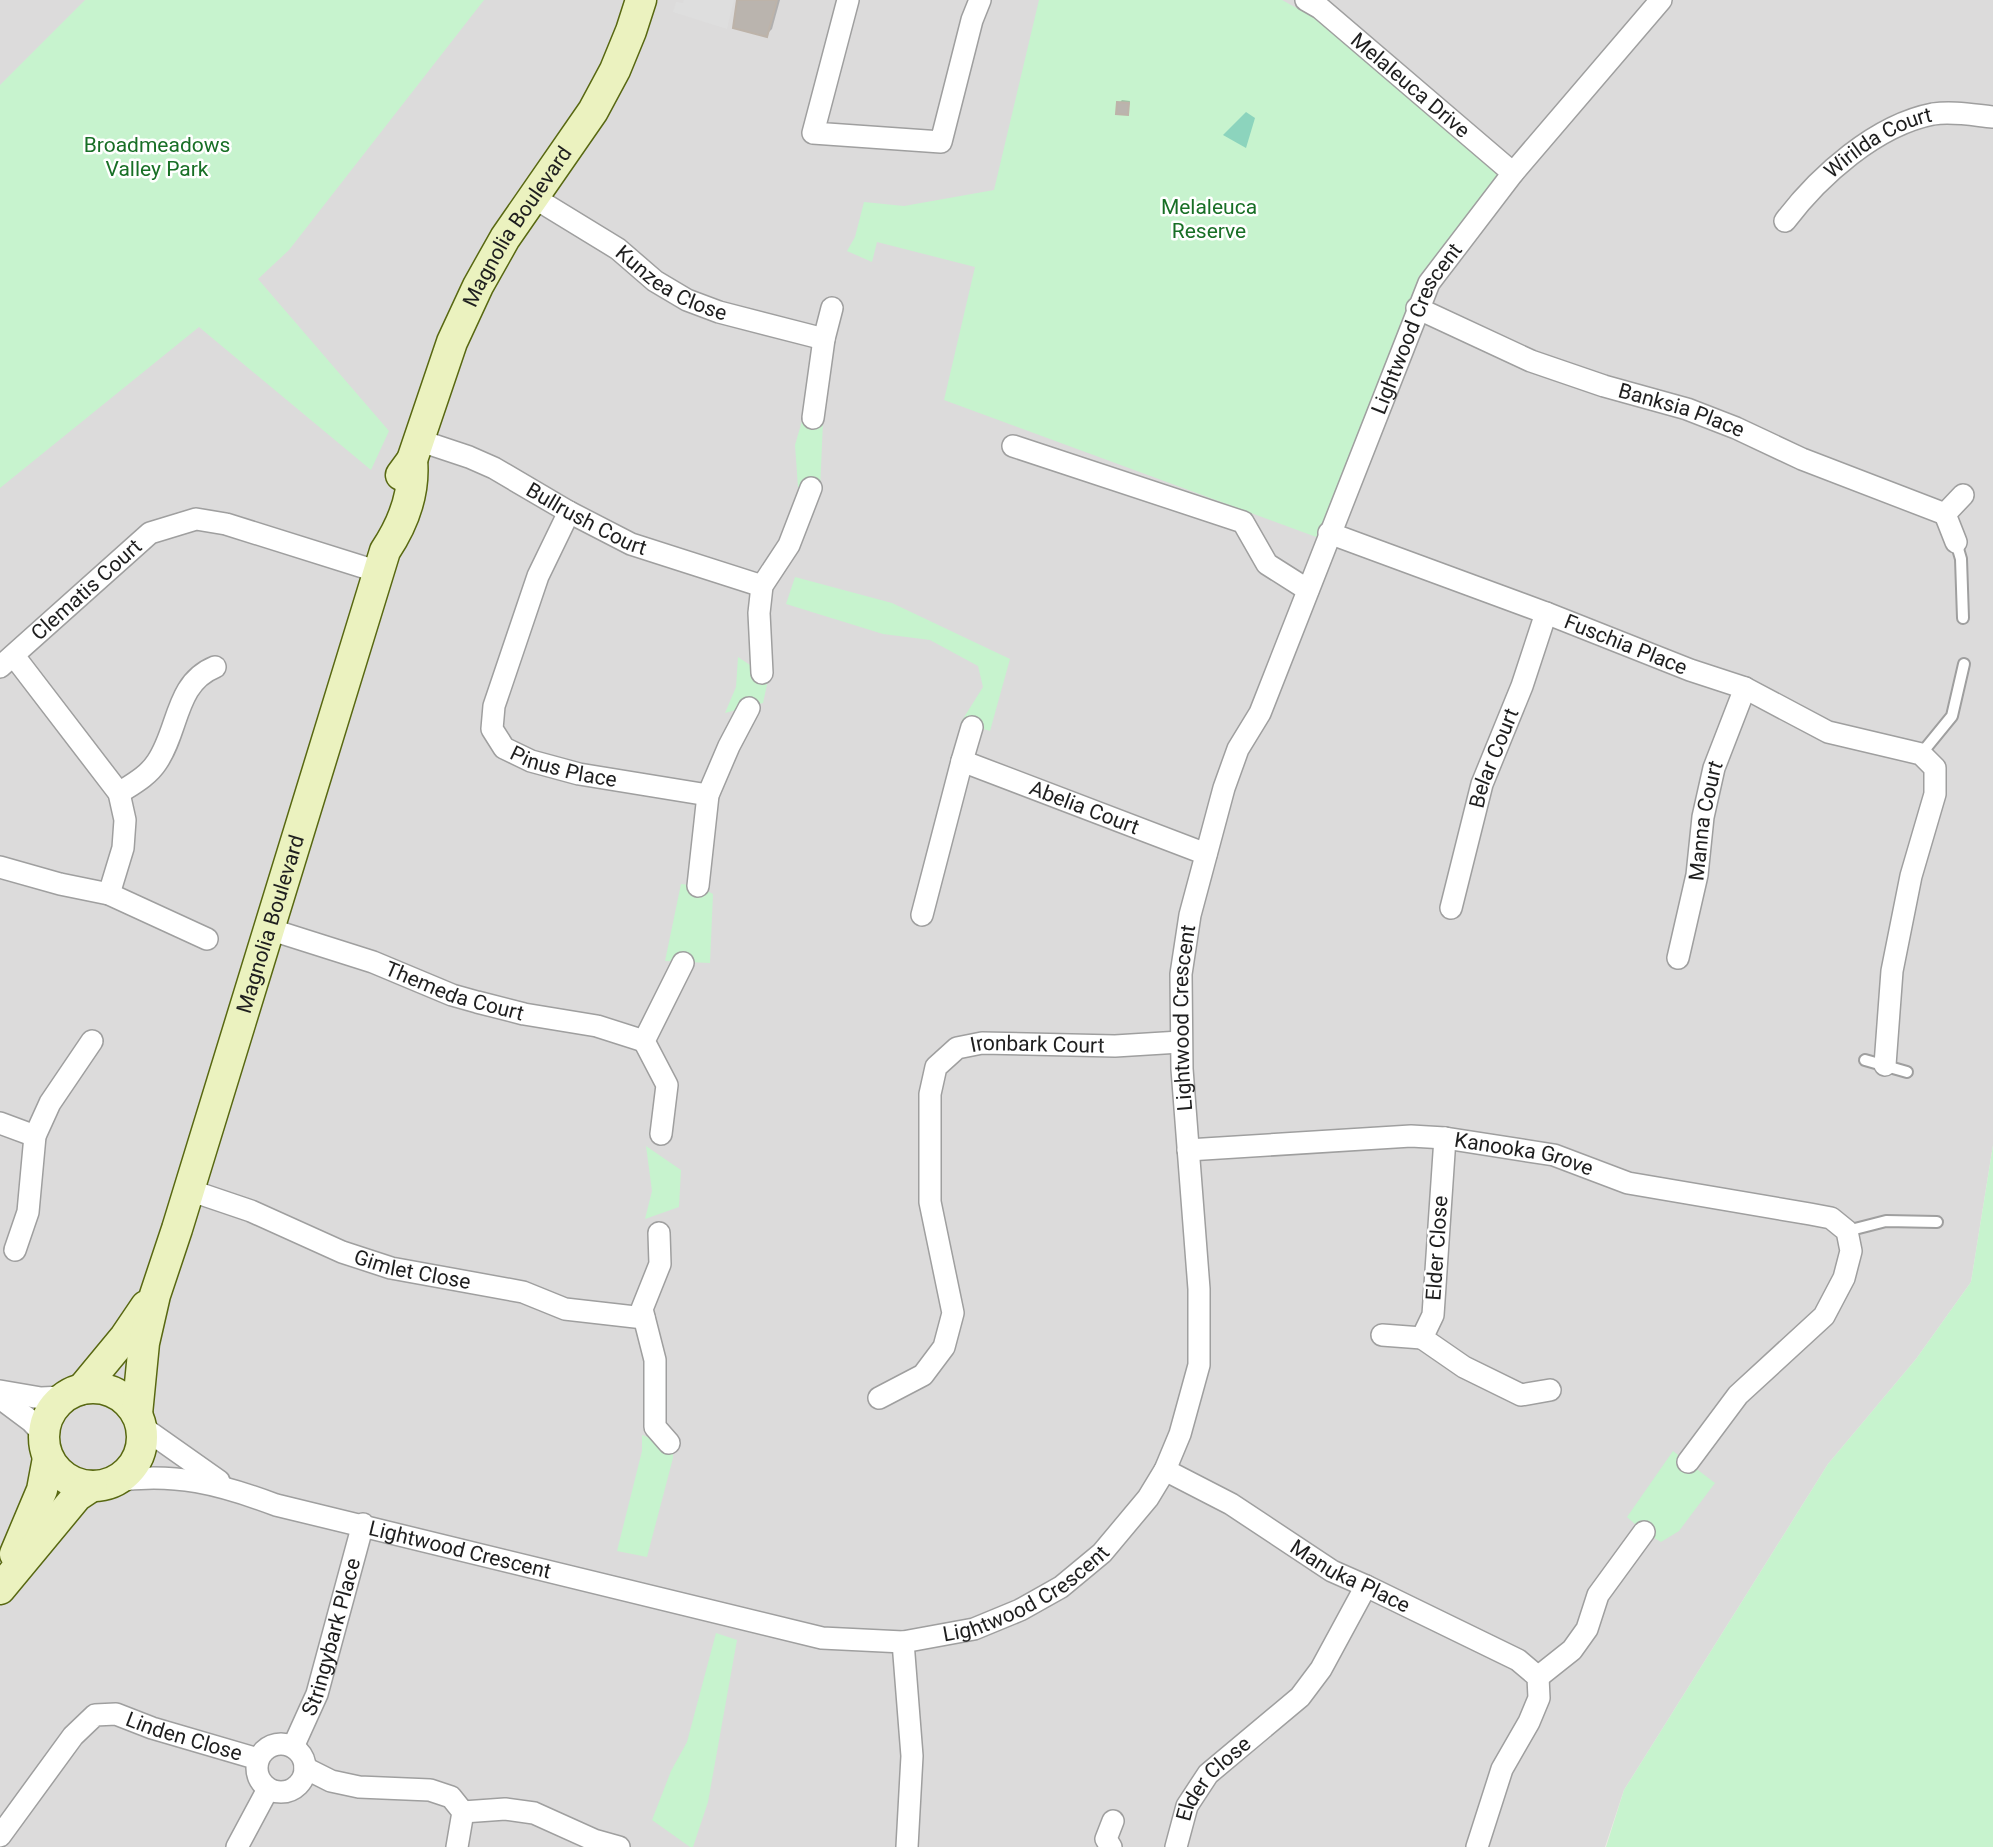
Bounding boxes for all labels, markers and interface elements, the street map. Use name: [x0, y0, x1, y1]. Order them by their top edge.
street label: Melaleuca Drive: [1346, 28, 1475, 143]
street label: Wirilda Court: [1819, 103, 1934, 183]
park label: Broadmeadows Valley Park: [84, 133, 230, 181]
street label: Magnolia Boulevard: [458, 142, 577, 311]
park label: Melaleuca Reserve: [1161, 195, 1257, 243]
street label: Lightwood Crescent: [1367, 238, 1467, 418]
street label: Kunzea Close: [611, 240, 729, 325]
street label: Banksia Place: [1616, 379, 1748, 442]
street label: Bullrush Court: [522, 478, 650, 560]
street label: Clematis Court: [26, 534, 147, 645]
street label: Fuschia Place: [1561, 609, 1691, 680]
street label: Belar Court: [1464, 705, 1524, 810]
street label: Pinus Place: [506, 741, 619, 792]
street label: Manna Court: [1684, 757, 1728, 882]
street label: Abelia Court: [1026, 776, 1143, 839]
street label: Magnolia Boulevard: [232, 832, 309, 1016]
street label: Lightwood Crescent: [1169, 923, 1200, 1112]
street label: Themeda Court: [382, 956, 526, 1025]
street label: Ironbark Court: [968, 1031, 1105, 1058]
street label: Kanooka Grove: [1453, 1128, 1597, 1181]
street label: Elder Close: [1421, 1195, 1453, 1301]
street label: Gimlet Close: [351, 1245, 472, 1294]
street label: Lightwood Crescent: [366, 1516, 553, 1584]
street label: Manuka Place: [1286, 1535, 1414, 1618]
street label: Lightwood Crescent: [941, 1541, 1115, 1646]
street label: Stringybark Place: [297, 1555, 365, 1720]
street label: Linden Close: [122, 1707, 245, 1766]
street label: Elder Close: [1172, 1732, 1255, 1824]

